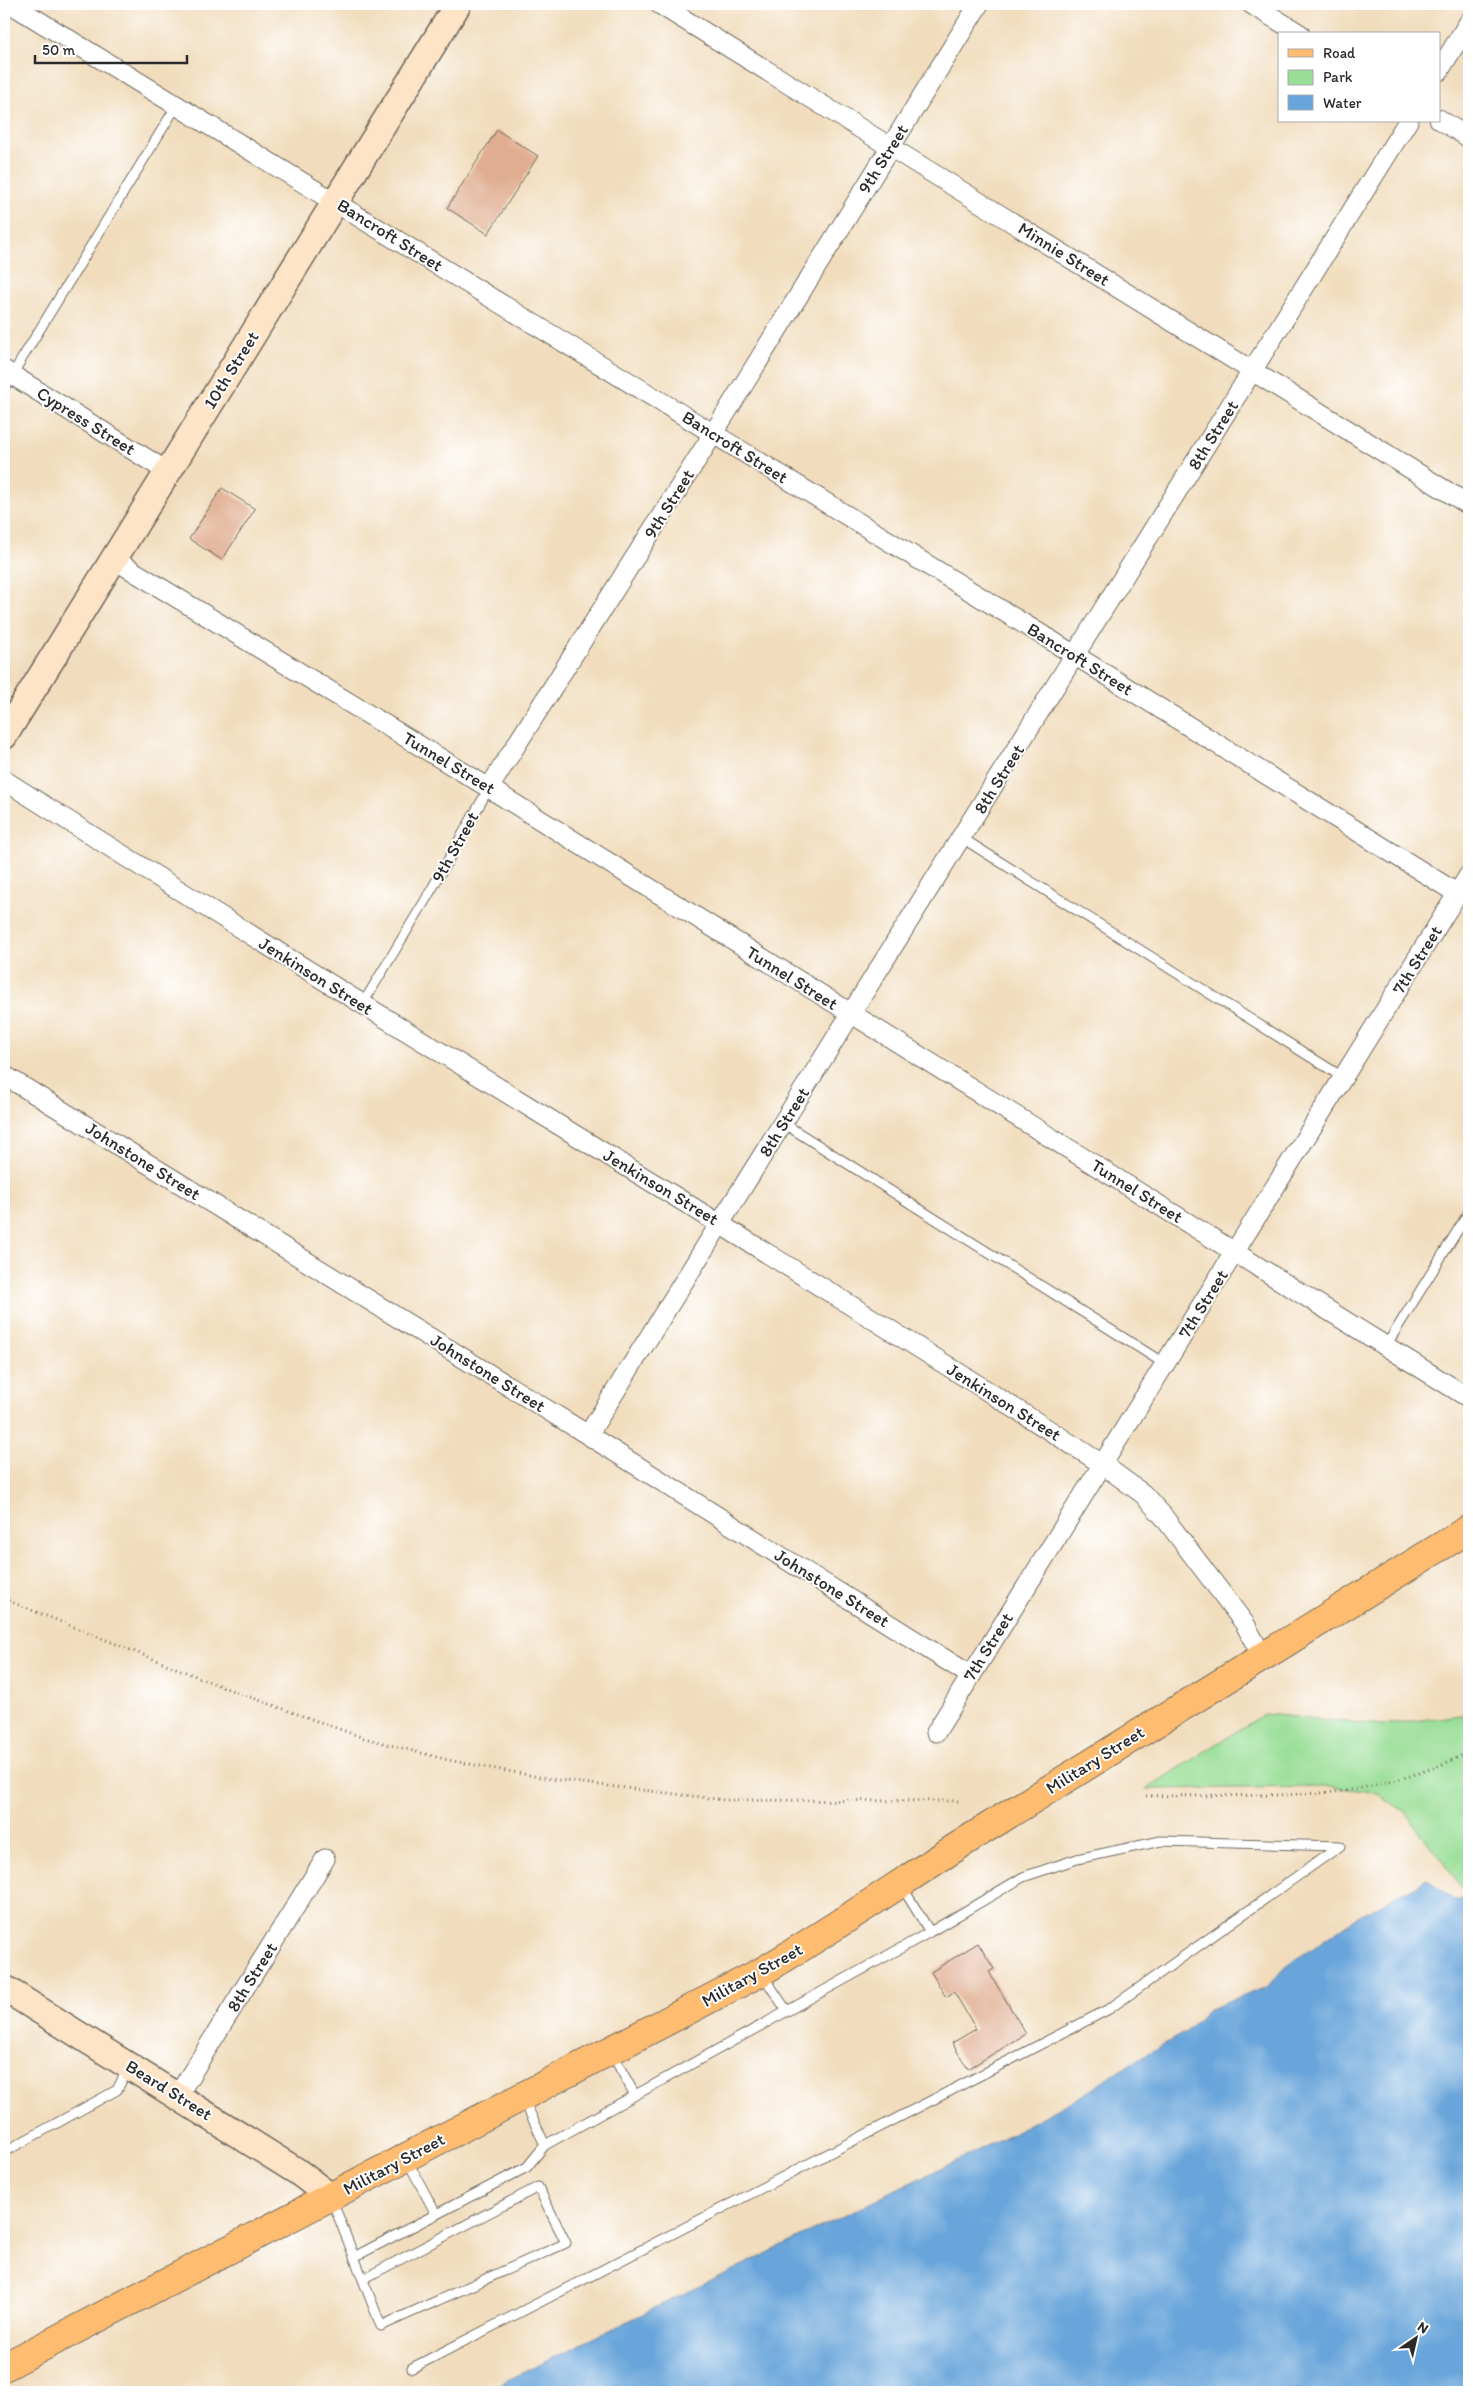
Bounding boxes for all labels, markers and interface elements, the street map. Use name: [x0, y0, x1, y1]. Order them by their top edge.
scale bar: [35, 32, 188, 64]
legend: [1278, 32, 1440, 122]
text: 50 m: [42, 41, 75, 59]
text: Road: [1323, 44, 1356, 62]
text: Park: [1323, 68, 1353, 86]
text: Water: [1323, 94, 1362, 112]
street label: 9th Street: [853, 120, 913, 198]
street label: Bancroft Street: [333, 194, 447, 276]
street label: Minnie Street: [1014, 217, 1114, 291]
street label: 10th Street: [199, 327, 264, 413]
street label: Cypress Street: [33, 382, 140, 460]
street label: 8th Street: [1183, 396, 1243, 474]
street label: Bancroft Street: [678, 406, 792, 488]
street label: 9th Street: [639, 465, 699, 543]
street label: Bancroft Street: [1023, 618, 1137, 700]
street label: Tunnel Street: [399, 727, 499, 799]
street label: 8th Street: [969, 740, 1029, 818]
street label: 9th Street: [427, 808, 483, 886]
street label: 7th Street: [1387, 921, 1447, 998]
street label: Jenkinson Street: [255, 932, 377, 1020]
street label: Tunnel Street: [742, 941, 842, 1015]
street label: 8th Street: [754, 1083, 814, 1161]
street label: Johnstone Street: [82, 1117, 205, 1205]
street label: Jenkinson Street: [600, 1144, 723, 1230]
street label: Tunnel Street: [1087, 1154, 1187, 1228]
street label: 7th Street: [1173, 1265, 1233, 1342]
street label: Johnstone Street: [427, 1329, 550, 1417]
street label: Jenkinson Street: [943, 1358, 1065, 1446]
street label: Johnstone Street: [771, 1544, 894, 1632]
street label: 7th Street: [958, 1608, 1018, 1685]
street label: Military Street: [1042, 1721, 1149, 1799]
street label: 8th Street: [222, 1938, 282, 2016]
street label: Military Street: [698, 1938, 807, 2012]
street label: Beard Street: [122, 2055, 217, 2125]
street label: Military Street: [339, 2128, 449, 2200]
north arrow: [1390, 2314, 1440, 2364]
text: N: [1414, 2318, 1432, 2337]

